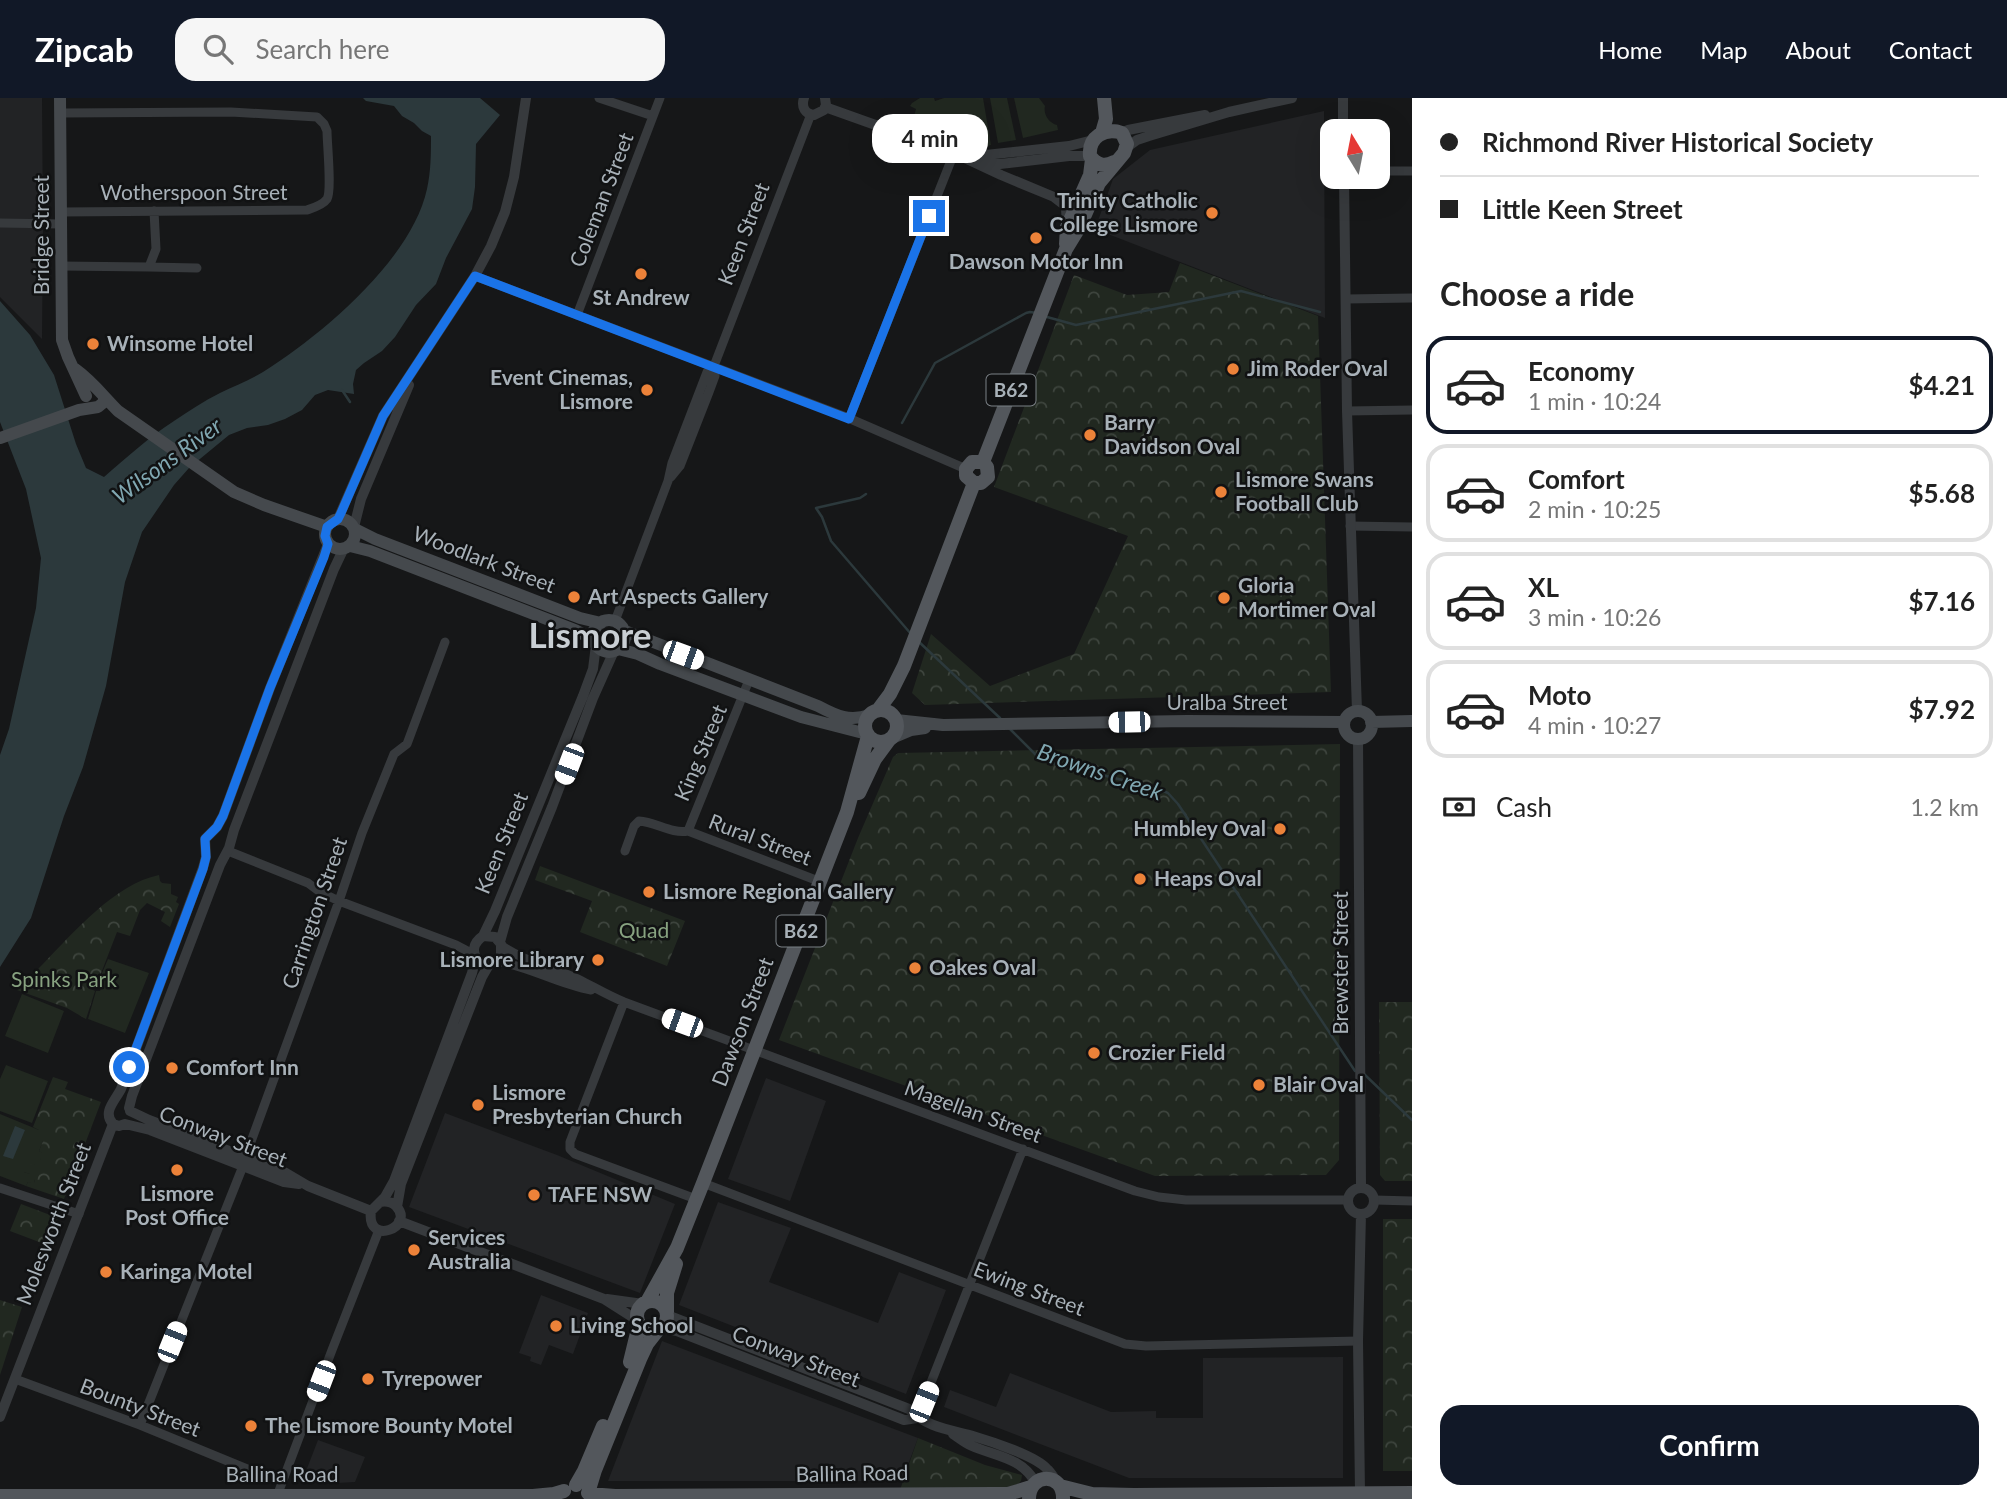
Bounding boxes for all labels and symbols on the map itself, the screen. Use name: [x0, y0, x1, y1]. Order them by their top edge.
callout: 4 min: [871, 115, 987, 164]
north arrow: [1320, 119, 1390, 189]
street label: Coleman Street: [564, 128, 638, 270]
street label: Bridge Street: [28, 174, 53, 295]
street label: Keen Street: [712, 178, 774, 288]
street label: Wotherspoon Street: [100, 179, 288, 204]
place label: Trinity Catholic College Lismore: [1050, 187, 1198, 236]
route end: [913, 200, 945, 232]
marker: Trinity Catholic College Lismore: [1204, 205, 1220, 221]
marker: Dawson Motor Inn: [1028, 230, 1044, 246]
place label: Dawson Motor Inn: [949, 248, 1123, 273]
marker: St Andrew: [633, 266, 649, 282]
place label: St Andrew: [592, 284, 690, 309]
place label: Winsome Hotel: [107, 330, 253, 355]
marker: Winsome Hotel: [85, 336, 101, 352]
place label: Jim Roder Oval: [1247, 355, 1388, 380]
marker: Jim Roder Oval: [1225, 361, 1241, 377]
place label: Event Cinemas, Lismore: [490, 364, 633, 413]
road number: B62: [986, 374, 1036, 406]
marker: Event Cinemas, Lismore: [639, 382, 655, 398]
place label: Barry Davidson Oval: [1104, 409, 1240, 458]
water label: Wilsons River: [106, 410, 228, 509]
marker: Barry Davidson Oval: [1082, 427, 1098, 443]
place label: Lismore Swans Football Club: [1235, 466, 1374, 515]
marker: Lismore Swans Football Club: [1213, 484, 1229, 500]
street label: Woodlark Street: [410, 520, 560, 597]
place label: Gloria Mortimer Oval: [1238, 572, 1376, 621]
place label: Art Aspects Gallery: [587, 583, 769, 608]
marker: Art Aspects Gallery: [566, 589, 582, 605]
marker: Gloria Mortimer Oval: [1216, 590, 1232, 606]
district label: Lismore: [528, 613, 652, 655]
car: [660, 638, 707, 672]
street label: Uralba Street: [1167, 689, 1288, 714]
street label: King Street: [668, 700, 731, 804]
car: [1108, 711, 1151, 733]
water label: Browns Creek: [1034, 737, 1168, 806]
car: [552, 741, 587, 787]
street label: Keen Street: [469, 787, 533, 897]
street label: Rural Street: [706, 808, 816, 870]
place label: Humbley Oval: [1133, 815, 1266, 840]
marker: Humbley Oval: [1272, 821, 1288, 837]
street label: Carrington Street: [276, 833, 351, 992]
place label: Heaps Oval: [1154, 865, 1262, 890]
marker: Heaps Oval: [1132, 871, 1148, 887]
place label: Lismore Regional Gallery: [663, 878, 895, 903]
marker: Lismore Regional Gallery: [641, 884, 657, 900]
street label: Brewster Street: [1327, 891, 1352, 1035]
road number: B62: [776, 916, 826, 946]
park label: Quad: [619, 917, 669, 942]
place label: Lismore Library: [440, 946, 585, 971]
marker: Lismore Library: [590, 952, 606, 968]
street label: Dawson Street: [706, 953, 778, 1089]
place label: Oakes Oval: [929, 954, 1036, 979]
marker: Oakes Oval: [907, 960, 923, 976]
park label: Spinks Park: [11, 966, 117, 991]
car: [659, 1006, 706, 1040]
place label: Crozier Field: [1108, 1039, 1226, 1064]
marker: Crozier Field: [1086, 1045, 1102, 1061]
route start: [113, 1051, 145, 1083]
place label: Comfort Inn: [186, 1054, 299, 1079]
marker: Comfort Inn: [164, 1060, 180, 1076]
place label: Blair Oval: [1273, 1071, 1364, 1096]
street label: Magellan Street: [901, 1074, 1046, 1147]
marker: Blair Oval: [1251, 1077, 1267, 1093]
place label: Lismore Presbyterian Church: [492, 1079, 682, 1128]
marker: Lismore Presbyterian Church: [470, 1097, 486, 1113]
street label: Conway Street: [156, 1100, 291, 1172]
street label: Molesworth Street: [10, 1138, 95, 1308]
marker: Lismore Post Office: [169, 1162, 185, 1178]
place label: Lismore Post Office: [125, 1180, 229, 1229]
place label: TAFE NSW: [548, 1181, 652, 1206]
marker: TAFE NSW: [526, 1187, 542, 1203]
place label: Services Australia: [427, 1224, 511, 1273]
marker: Services Australia: [406, 1242, 422, 1258]
street label: Ewing Street: [971, 1255, 1089, 1320]
place label: Karinga Motel: [120, 1258, 252, 1283]
marker: Karinga Motel: [98, 1264, 114, 1280]
place label: Living School: [570, 1312, 694, 1337]
marker: Living School: [548, 1318, 564, 1334]
car: [155, 1319, 190, 1365]
street label: Conway Street: [729, 1320, 864, 1392]
car: [304, 1358, 339, 1404]
place label: Tyrepower: [382, 1365, 482, 1390]
marker: Tyrepower: [360, 1371, 376, 1387]
street label: Bounty Street: [77, 1372, 205, 1441]
car: [907, 1379, 942, 1425]
place label: The Lismore Bounty Motel: [265, 1412, 513, 1437]
marker: The Lismore Bounty Motel: [243, 1418, 259, 1434]
street label: Ballina Road: [795, 1459, 909, 1486]
street label: Ballina Road: [226, 1461, 338, 1486]

